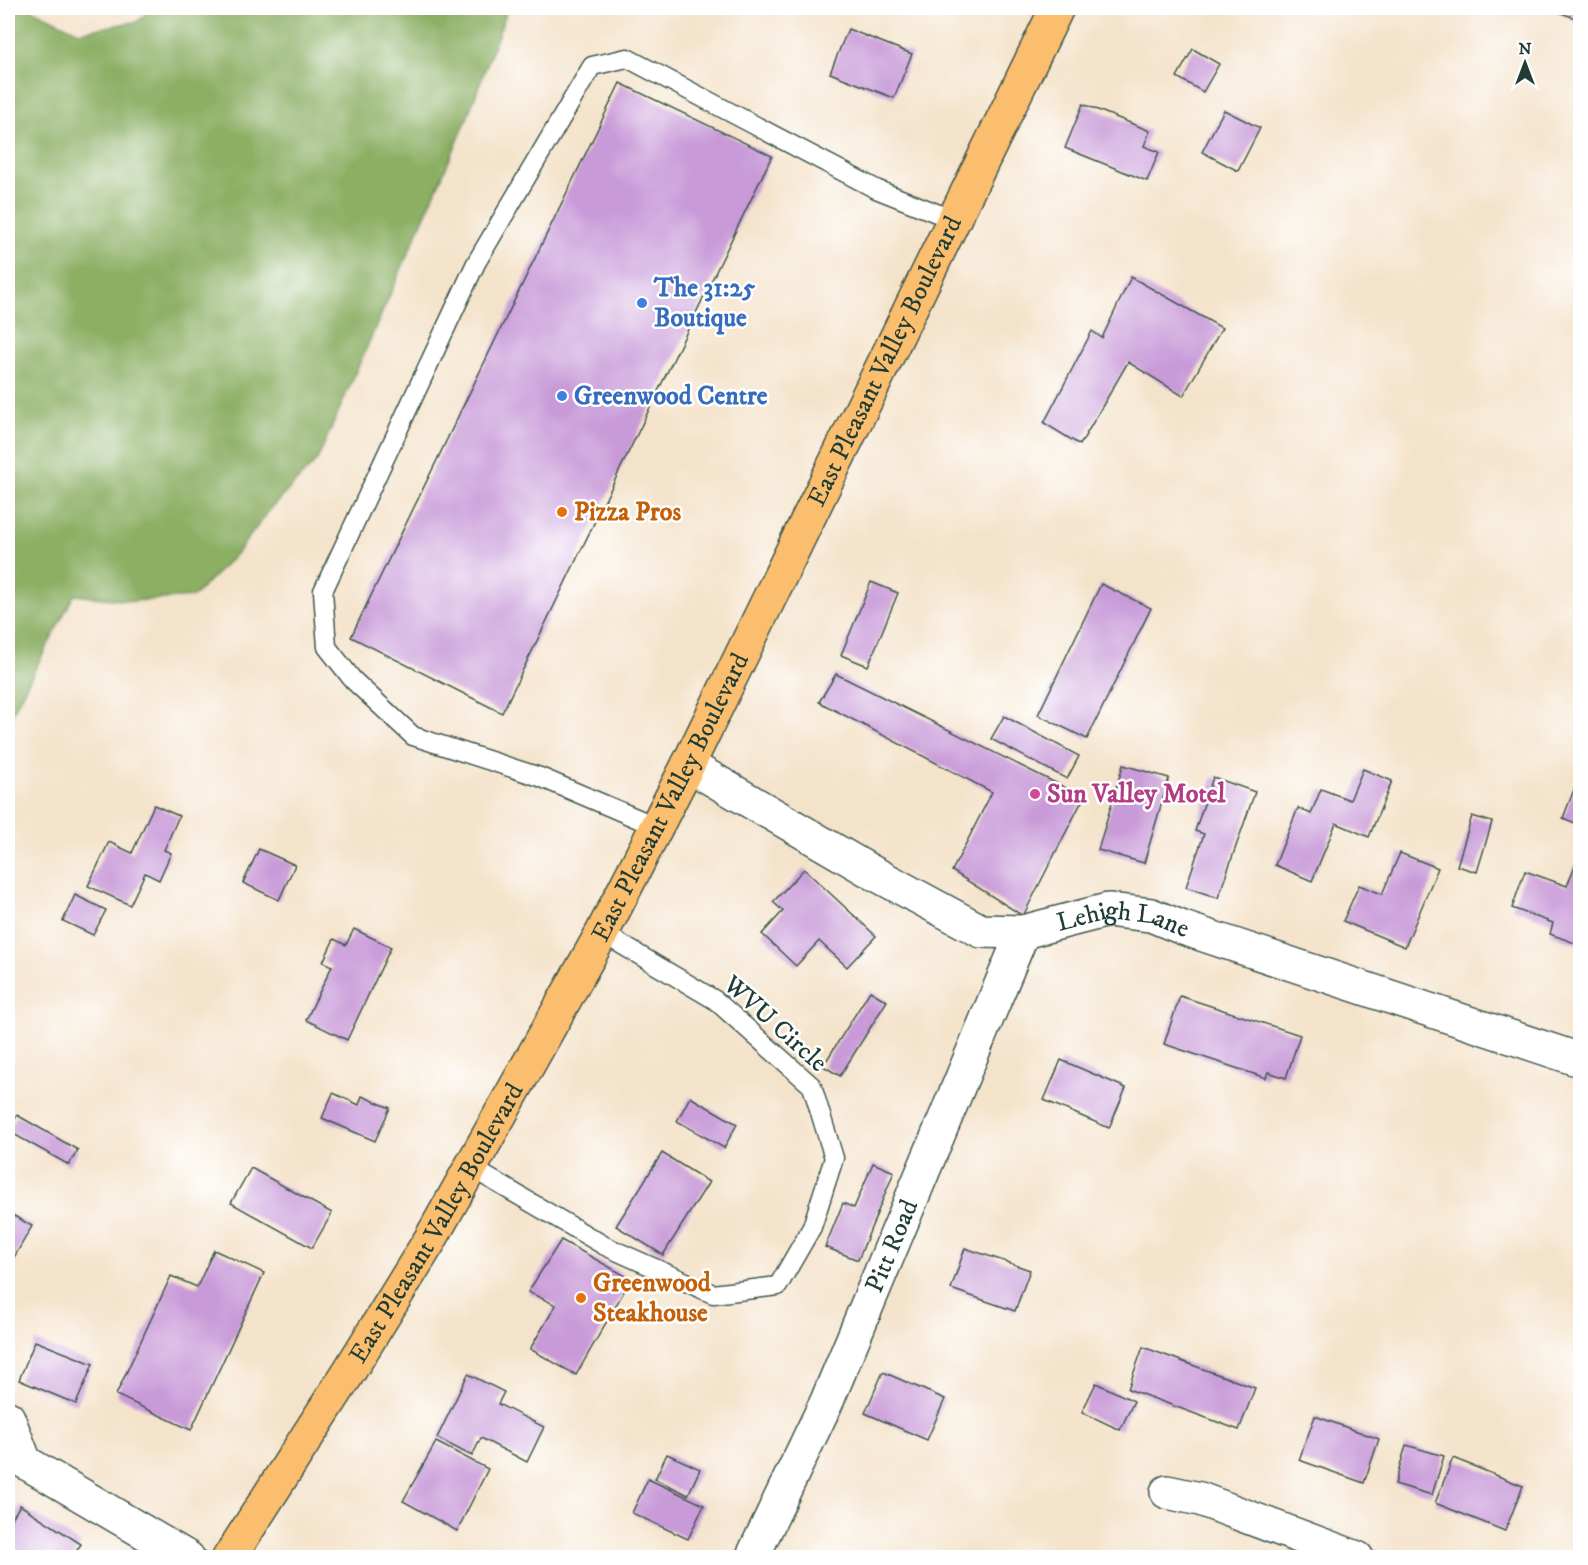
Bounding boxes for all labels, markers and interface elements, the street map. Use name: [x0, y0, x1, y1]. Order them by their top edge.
north arrow: [1495, 33, 1555, 93]
text: N: [1518, 39, 1532, 59]
street label: East Pleasant Valley Boulevard: [800, 211, 970, 512]
place label: The 31:25 Boutique: [653, 272, 755, 335]
marker: The 31:25 Boutique: [635, 296, 649, 310]
place label: Greenwood Centre: [574, 380, 768, 413]
marker: Greenwood Centre: [555, 389, 569, 403]
place label: Pizza Pros: [574, 496, 681, 529]
marker: Pizza Pros: [555, 505, 569, 519]
street label: East Pleasant Valley Boulevard: [584, 647, 757, 947]
place label: Sun Valley Motel: [1047, 778, 1227, 811]
marker: Sun Valley Motel: [1028, 787, 1042, 801]
street label: Lehigh Lane: [1053, 893, 1193, 945]
street label: WVU Circle: [715, 968, 834, 1079]
street label: East Pleasant Valley Boulevard: [342, 1077, 531, 1369]
street label: Pitt Road: [858, 1194, 926, 1297]
place label: Greenwood Steakhouse: [593, 1267, 712, 1330]
marker: Greenwood Steakhouse: [574, 1291, 588, 1305]

